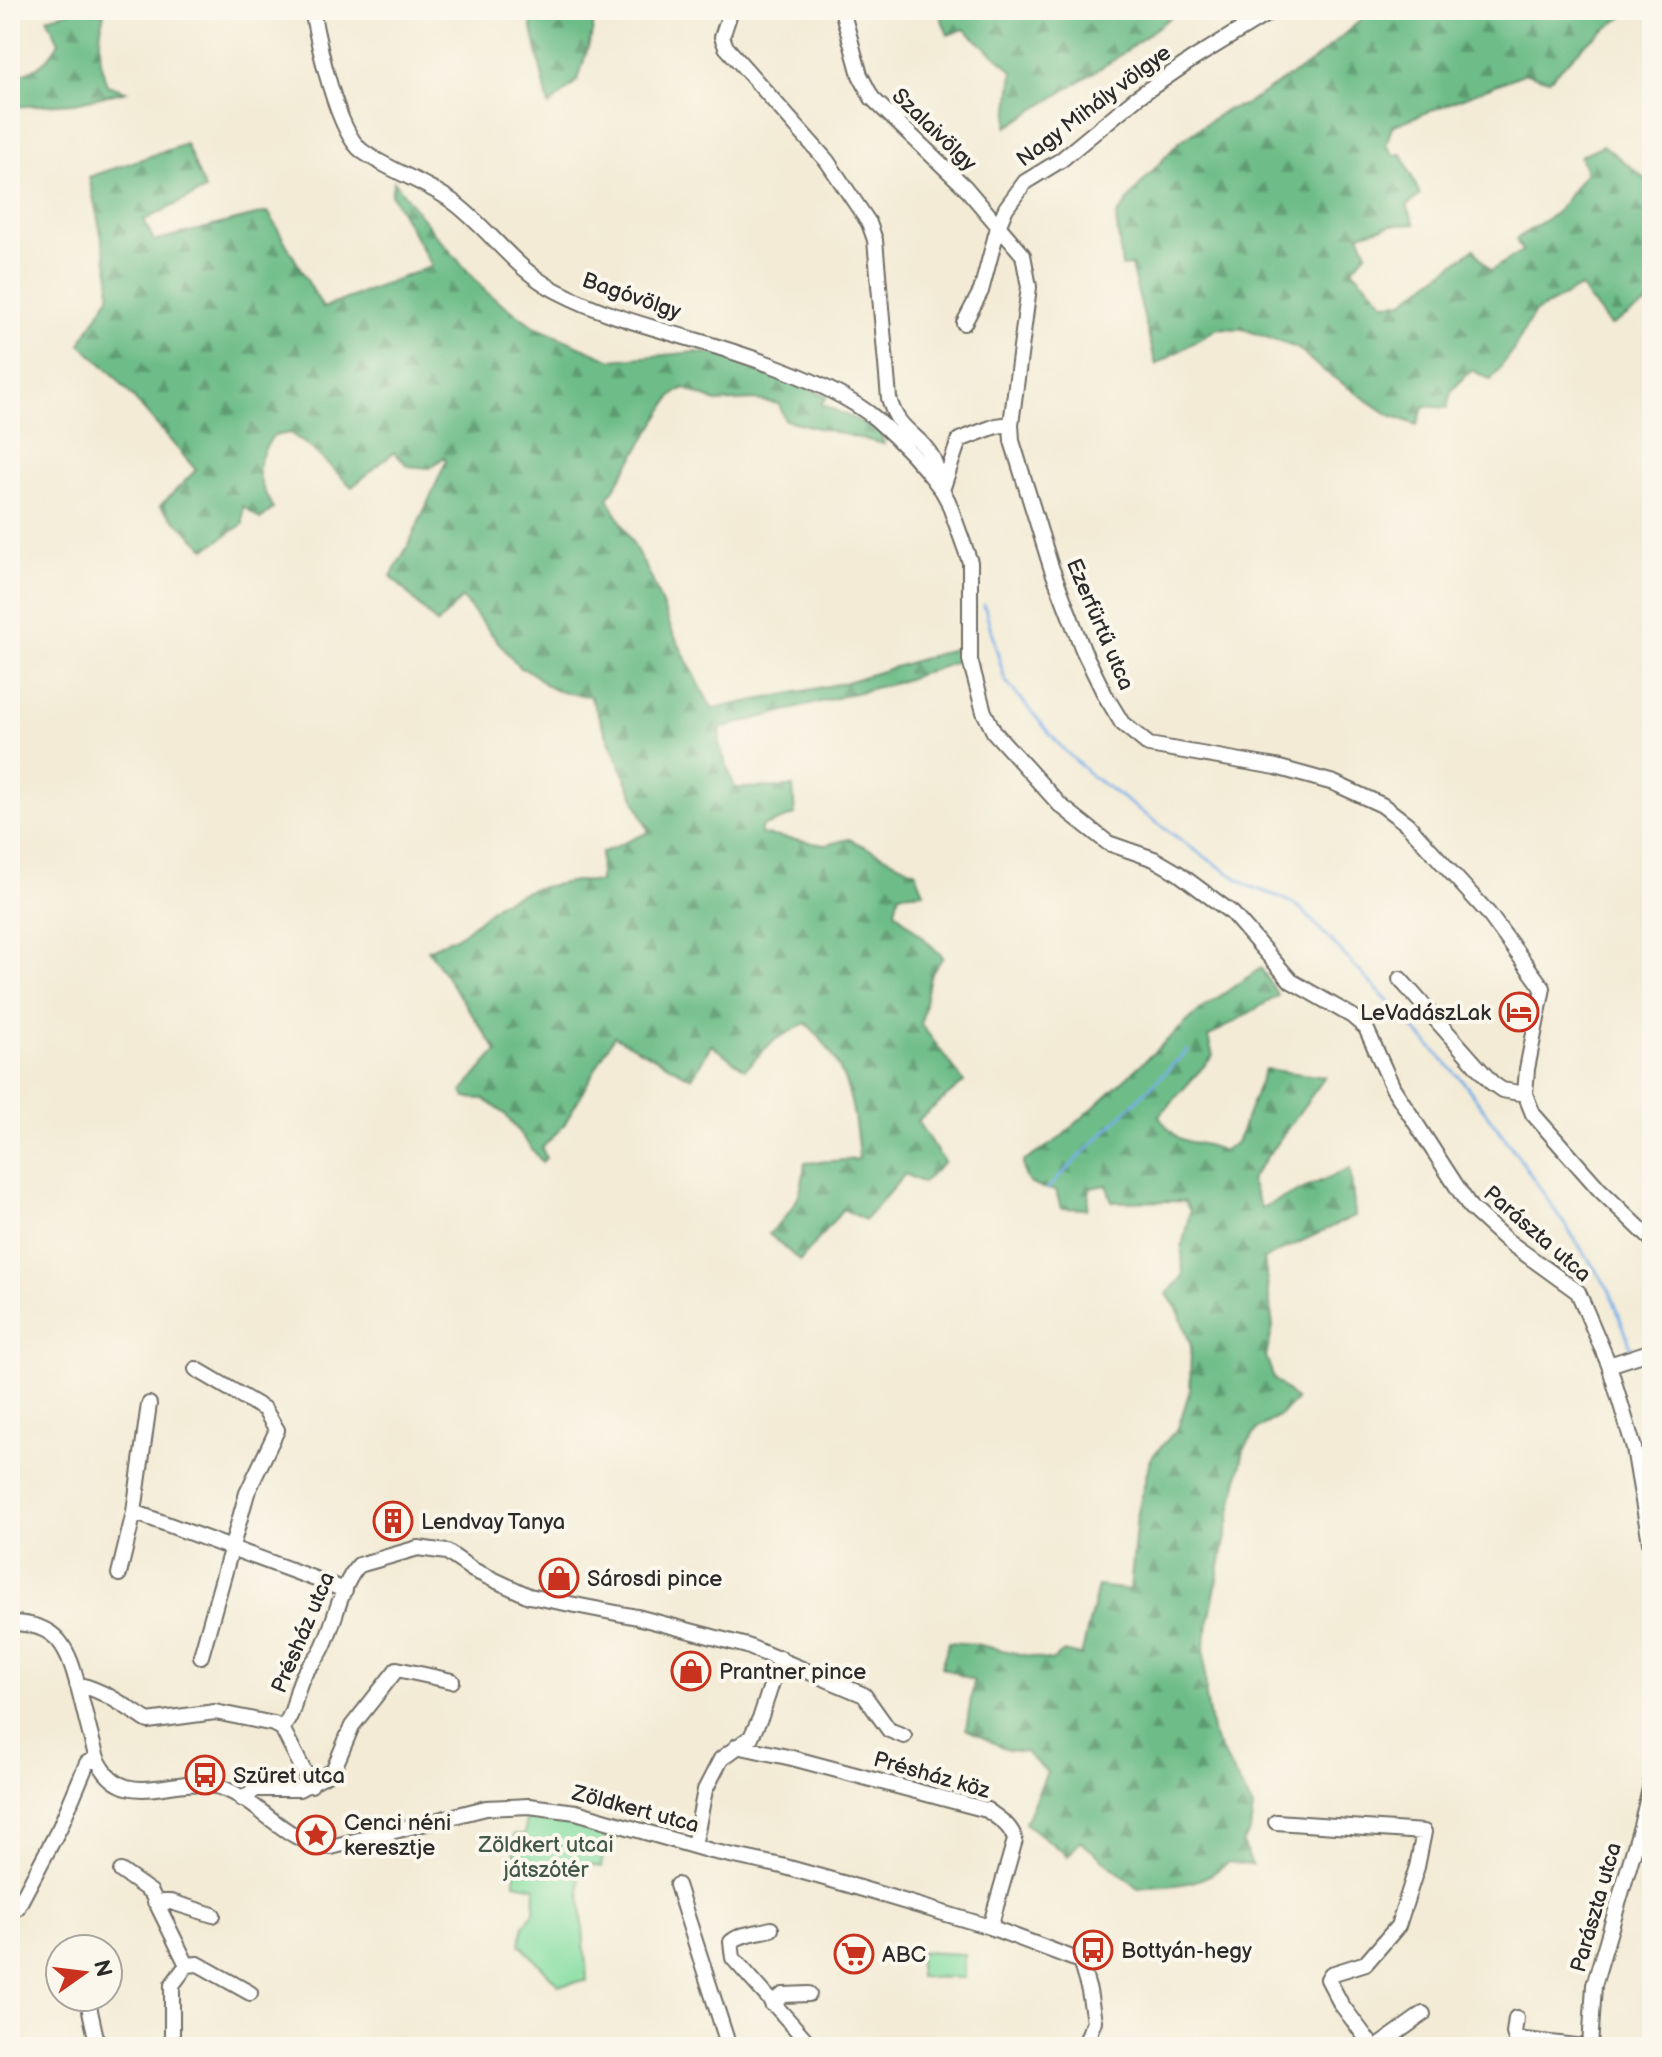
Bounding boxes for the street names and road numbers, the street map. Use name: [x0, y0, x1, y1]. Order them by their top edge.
street label: Nagy Mihály völgye: [1011, 39, 1176, 173]
street label: Szalaivölgy: [886, 83, 982, 177]
street label: Bagóvölgy: [579, 267, 685, 326]
street label: Ezerfürtű utca: [1060, 555, 1139, 694]
street label: Parászta utca: [1478, 1180, 1596, 1288]
street label: Présház utca: [266, 1568, 341, 1697]
street label: Présház köz: [870, 1746, 993, 1805]
street label: Zöldkert utca: [568, 1779, 702, 1839]
street label: Parászta utca: [1565, 1839, 1628, 1975]

